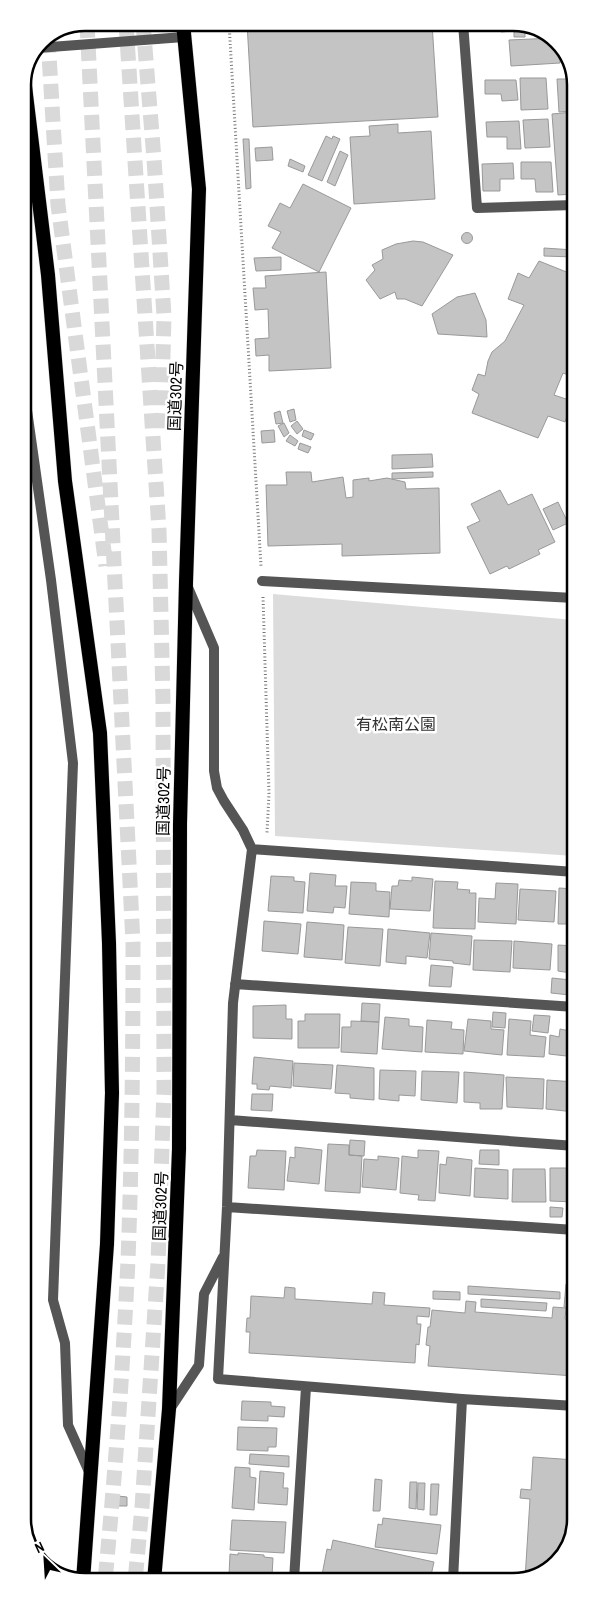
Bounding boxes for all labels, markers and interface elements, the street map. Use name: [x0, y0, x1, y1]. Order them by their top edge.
street label: 国道302号: [163, 361, 187, 431]
park label: 有松南公園: [356, 713, 436, 735]
street label: 国道302号: [151, 766, 175, 836]
street label: 国道302号: [148, 1171, 172, 1241]
north arrow: [20, 1534, 70, 1584]
text: N: [32, 1537, 47, 1557]

